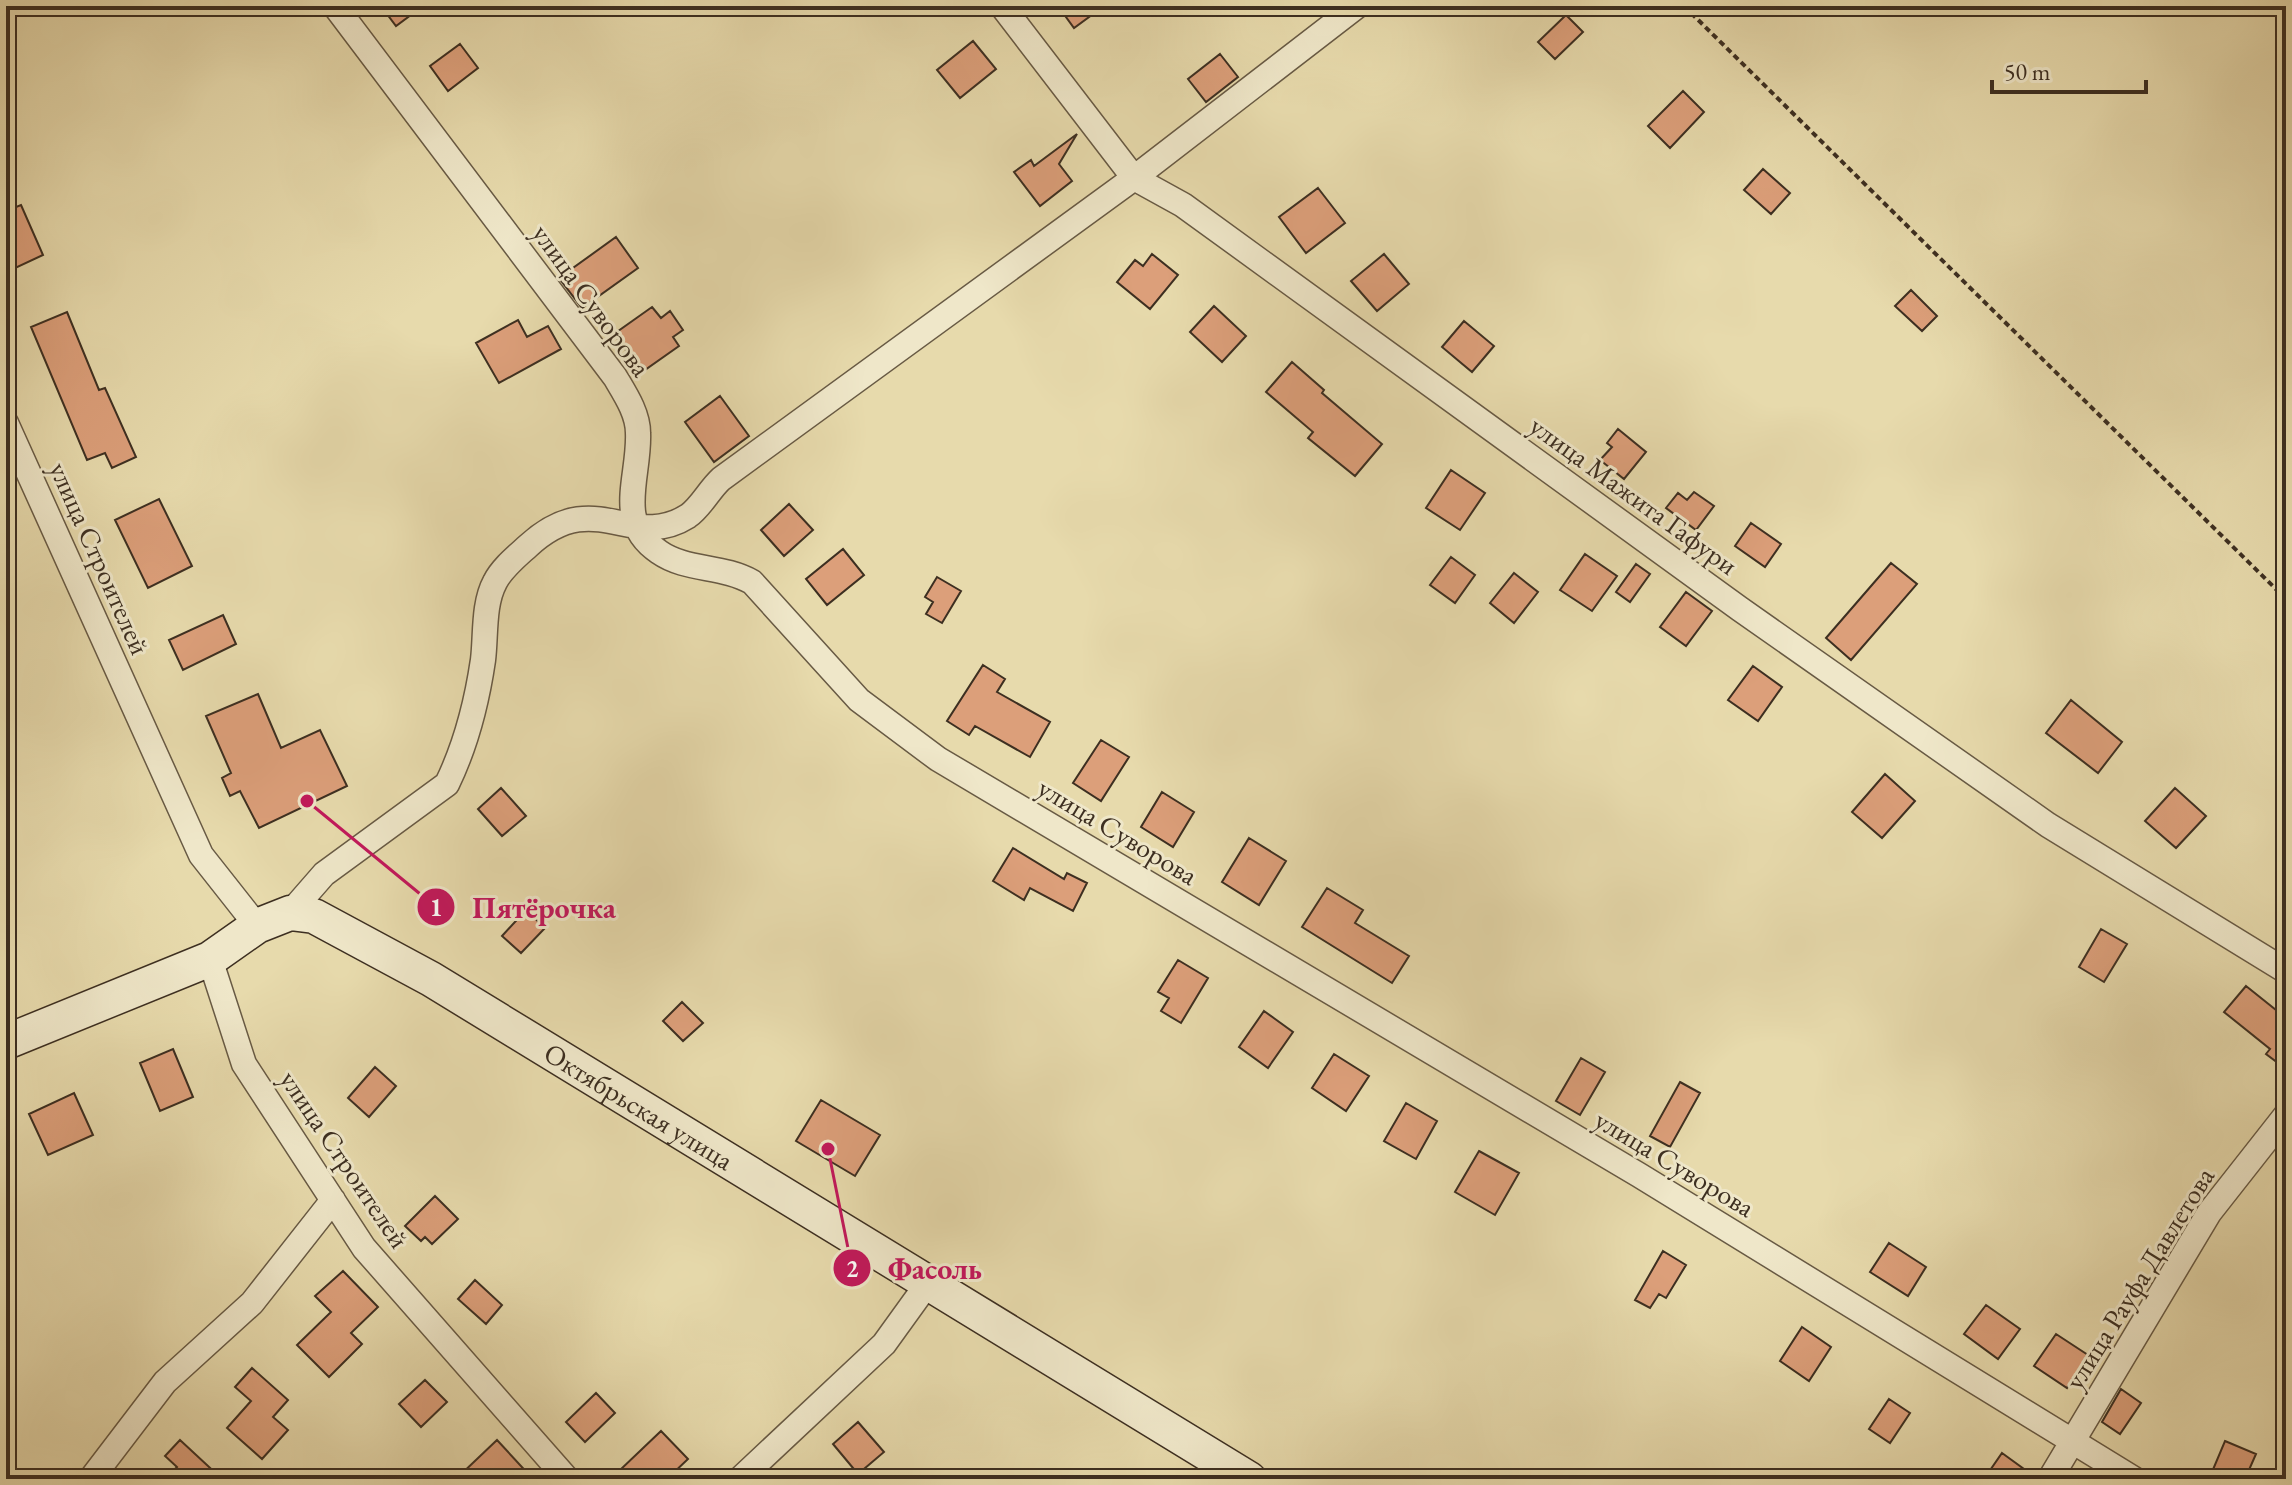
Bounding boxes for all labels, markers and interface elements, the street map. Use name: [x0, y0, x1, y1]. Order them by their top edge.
scale bar: [1992, 44, 2146, 94]
text: 50 m: [2004, 56, 2051, 87]
street label: улица Суворова: [524, 216, 660, 384]
street label: улица Мажита Гафури: [1523, 407, 1745, 583]
street label: улица Строителей: [41, 456, 159, 660]
street label: улица Суворова: [1031, 769, 1205, 893]
callout: Пятёрочка: [416, 880, 632, 934]
text: Пятёрочка: [472, 888, 617, 927]
text: 1: [430, 892, 442, 923]
street label: Октябрьская улица: [538, 1034, 741, 1178]
street label: улица Строителей: [272, 1063, 418, 1255]
street label: улица Суворова: [1588, 1101, 1762, 1225]
street label: улица Рауфа Давлетова: [2056, 1160, 2222, 1396]
callout: Фасоль: [832, 1241, 998, 1295]
text: Фасоль: [888, 1249, 982, 1288]
text: 2: [846, 1253, 859, 1284]

